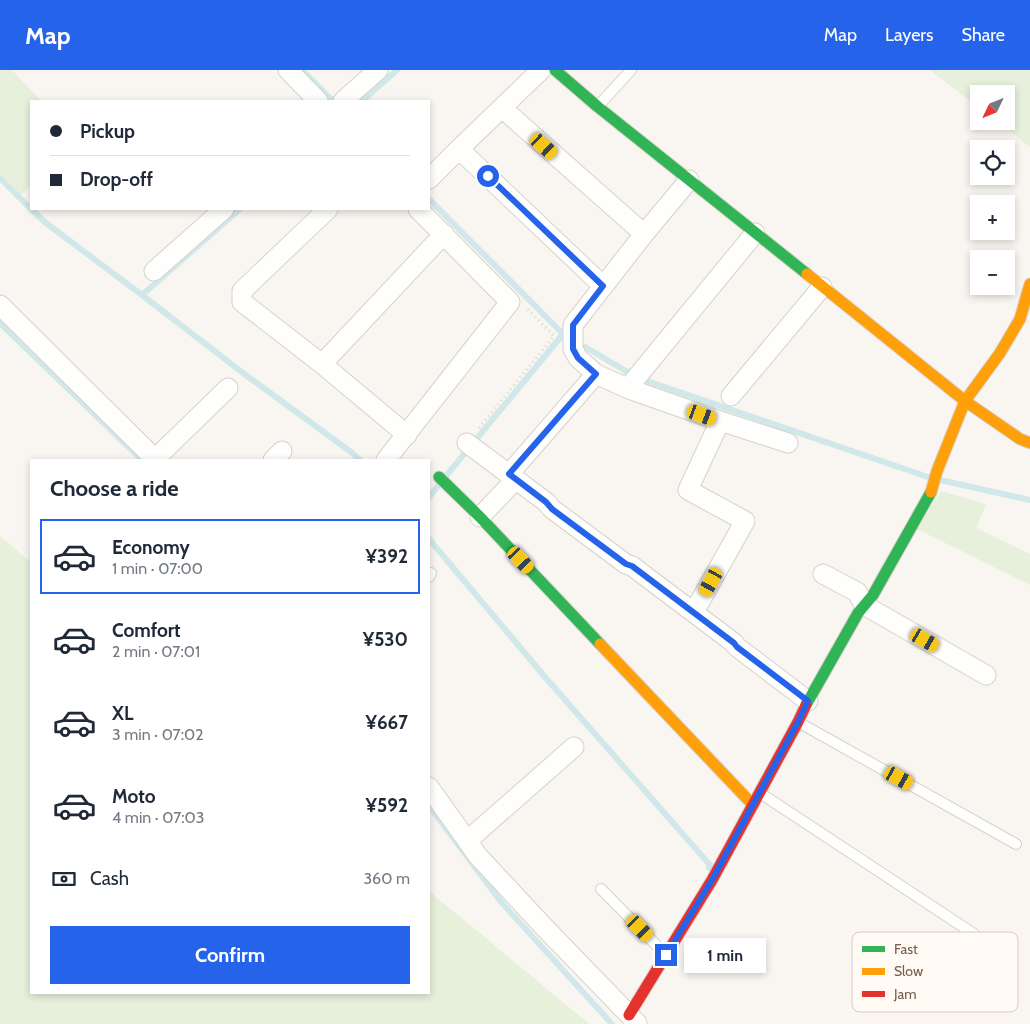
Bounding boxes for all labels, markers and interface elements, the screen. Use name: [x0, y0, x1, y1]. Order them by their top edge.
text: Map: [25, 21, 71, 50]
text: Map: [824, 24, 857, 46]
text: Layers: [885, 24, 934, 46]
text: Share: [962, 24, 1005, 46]
north arrow: [970, 85, 1015, 130]
map controls: [970, 85, 1015, 295]
text: Pickup: [80, 120, 135, 143]
car: [527, 130, 560, 162]
button: locate: [970, 140, 1015, 185]
route start: [477, 165, 499, 187]
text: Drop-off: [80, 168, 153, 191]
button: +: [970, 195, 1015, 240]
button: −: [970, 250, 1015, 295]
car: [685, 403, 718, 427]
text: Choose a ride: [50, 475, 179, 502]
icon: car: [52, 534, 97, 579]
text: Economy: [112, 536, 190, 559]
car: [505, 544, 536, 576]
text: ¥392: [366, 545, 408, 568]
text: 1 min · 07:00: [112, 559, 203, 578]
car: [697, 565, 724, 599]
icon: car: [52, 617, 97, 662]
text: Comfort: [112, 619, 181, 642]
car: [908, 626, 941, 654]
text: ¥530: [363, 628, 408, 651]
text: 2 min · 07:01: [112, 642, 200, 661]
icon: car: [52, 700, 97, 745]
text: XL: [112, 702, 133, 725]
text: ¥667: [365, 711, 408, 734]
text: 3 min · 07:02: [112, 725, 204, 744]
car: [882, 764, 915, 792]
icon: car: [52, 783, 97, 828]
text: Moto: [112, 785, 156, 808]
text: ¥592: [366, 794, 408, 817]
text: 4 min · 07:03: [112, 808, 204, 827]
icon: cash: [50, 865, 78, 893]
text: Cash: [90, 867, 129, 890]
text: 360 m: [363, 869, 410, 888]
car: [624, 912, 655, 944]
button: Confirm: [50, 926, 410, 984]
legend: [852, 932, 1018, 1012]
callout: 1 min: [684, 938, 766, 972]
text: Fast: [894, 940, 918, 958]
route end: [655, 944, 677, 966]
text: 1 min: [707, 946, 743, 965]
text: Slow: [894, 962, 923, 980]
text: Jam: [893, 985, 916, 1003]

